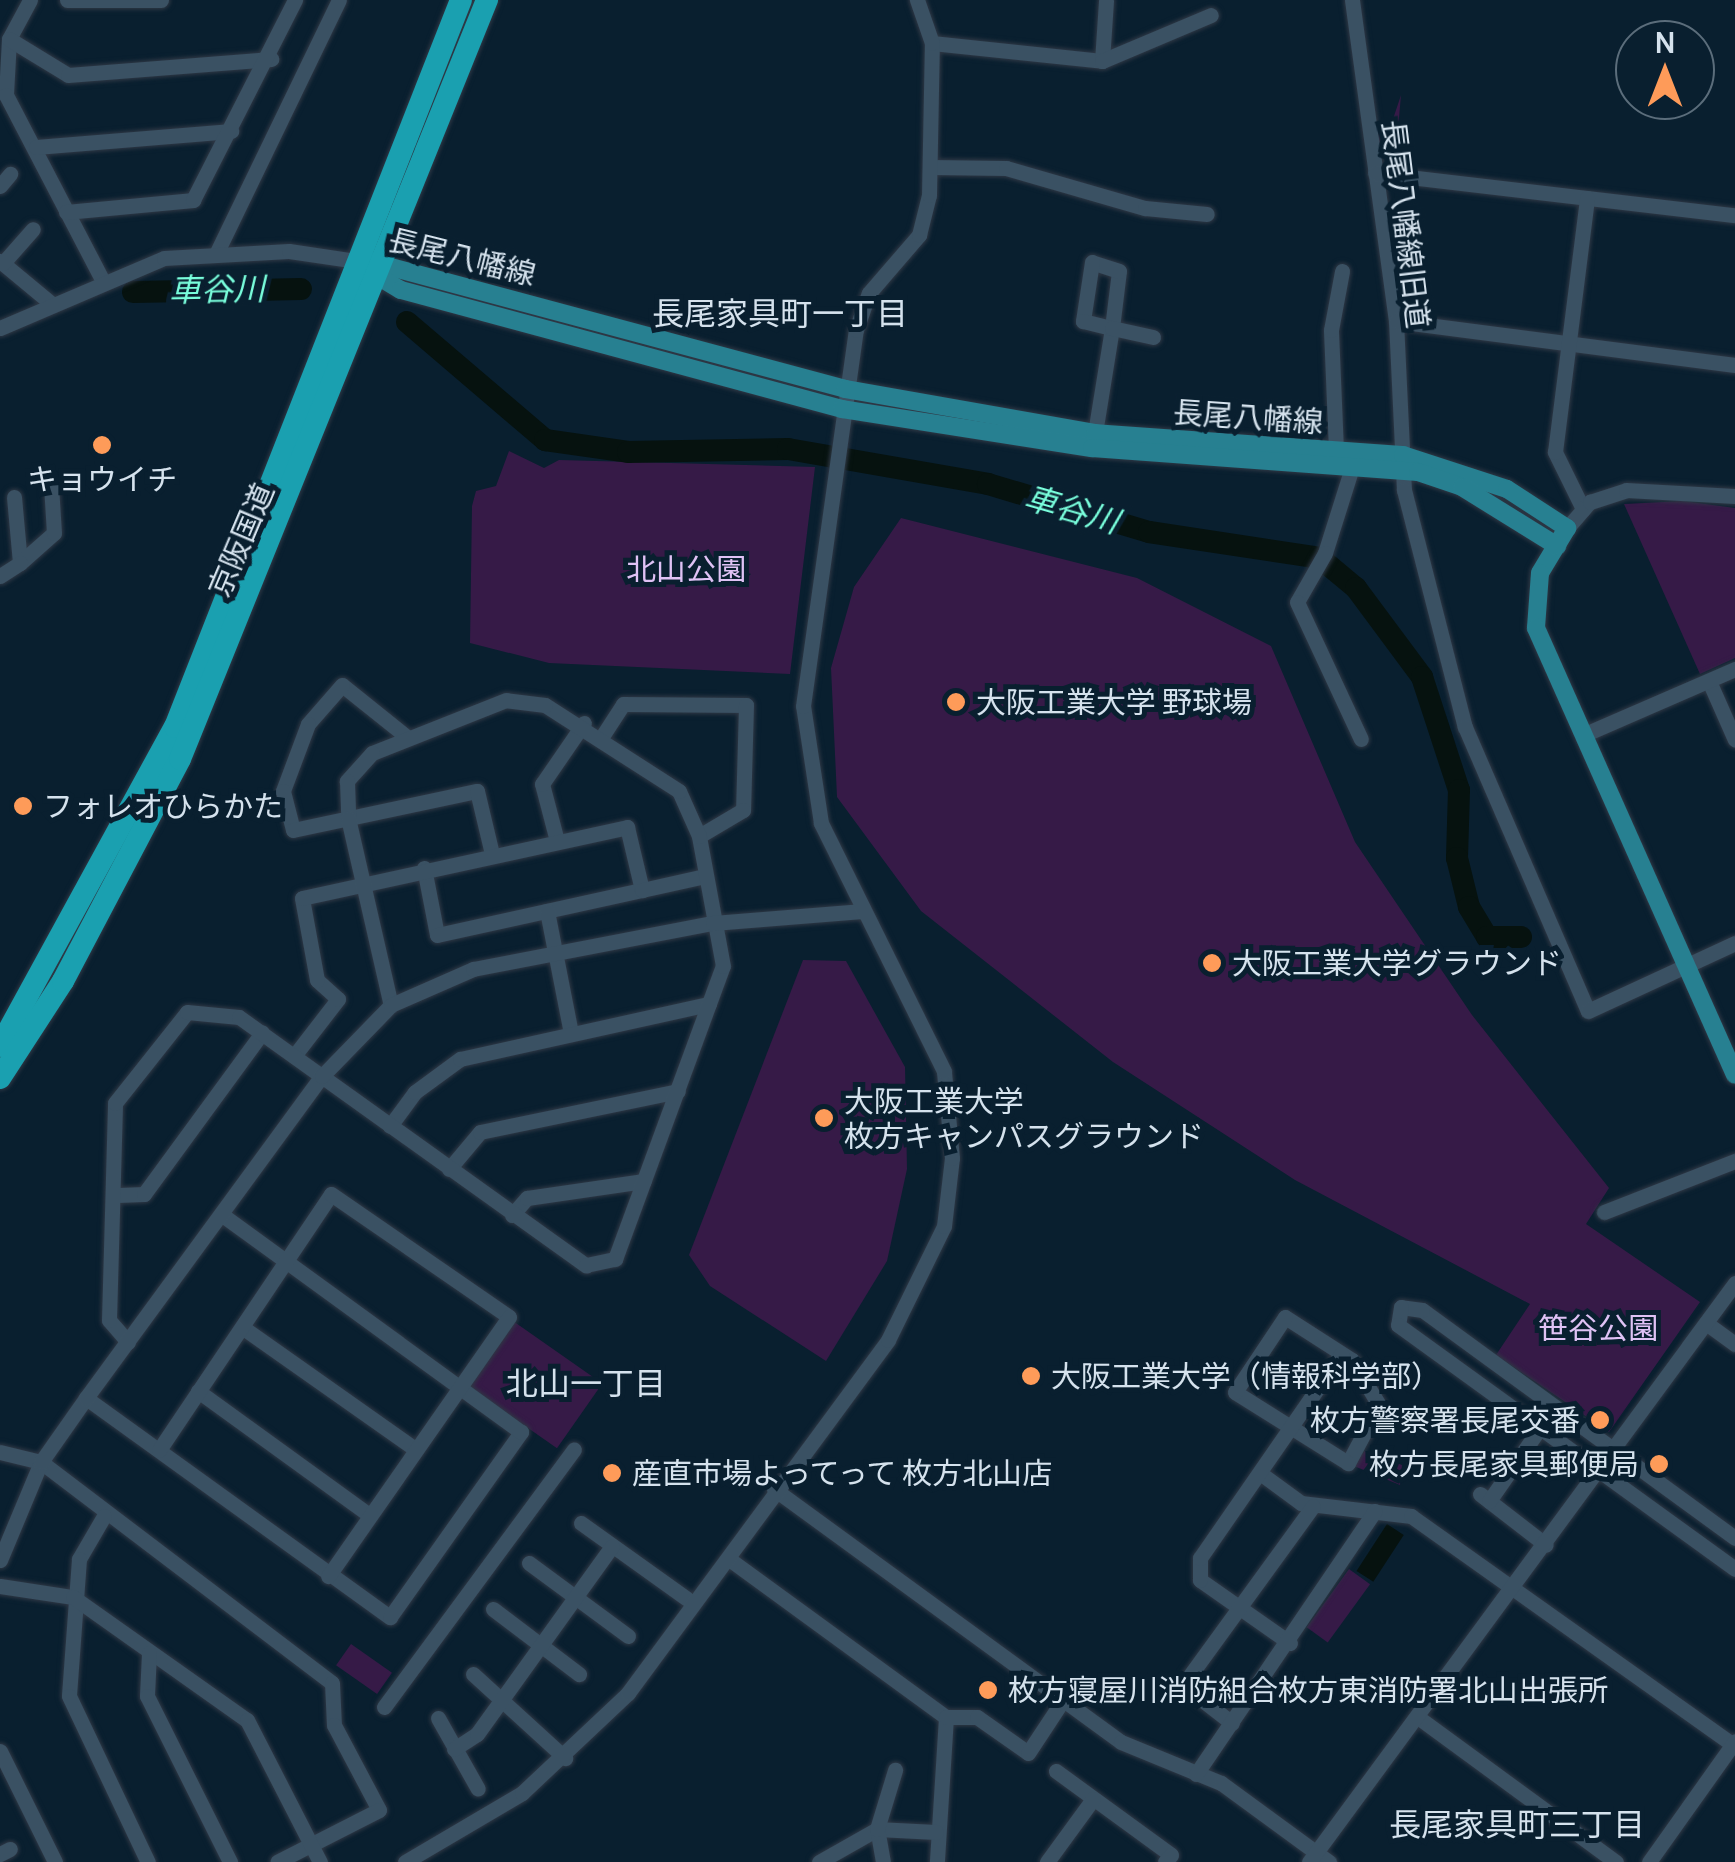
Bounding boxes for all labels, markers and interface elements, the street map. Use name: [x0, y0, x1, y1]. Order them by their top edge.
north arrow: [1615, 20, 1715, 120]
text: N: [1655, 23, 1675, 61]
street label: 長尾八幡線旧道: [1375, 118, 1437, 330]
street label: 長尾八幡線: [385, 221, 539, 293]
water label: 車谷川: [169, 269, 265, 309]
district label: 長尾家具町一丁目: [652, 294, 908, 332]
street label: 長尾八幡線: [1172, 394, 1324, 440]
marker: キョウイチ: [91, 434, 113, 456]
place label: キョウイチ: [27, 461, 177, 497]
water label: 車谷川: [1021, 477, 1123, 541]
street label: 京阪国道: [201, 478, 281, 602]
park label: 北山公園: [626, 551, 746, 587]
place label: 大阪工業大学 野球場: [976, 684, 1252, 720]
marker: 大阪工業大学 野球場: [945, 691, 967, 713]
place label: フォレオひらかた: [43, 788, 283, 824]
marker: フォレオひらかた: [12, 795, 34, 817]
place label: 大阪工業大学グラウンド: [1232, 945, 1562, 981]
marker: 大阪工業大学グラウンド: [1201, 952, 1223, 974]
place label: 大阪工業大学 枚方キャンパスグラウンド: [844, 1083, 1204, 1154]
marker: 大阪工業大学 枚方キャンパスグラウンド: [813, 1107, 835, 1129]
park label: 笹谷公園: [1538, 1310, 1658, 1346]
place label: 大阪工業大学（情報科学部）: [1051, 1358, 1441, 1394]
district label: 北山一丁目: [506, 1364, 666, 1402]
marker: 大阪工業大学（情報科学部）: [1020, 1365, 1042, 1387]
place label: 枚方警察署長尾交番: [1310, 1402, 1580, 1438]
marker: 枚方警察署長尾交番: [1589, 1409, 1611, 1431]
place label: 枚方長尾家具郵便局: [1369, 1446, 1639, 1482]
marker: 枚方長尾家具郵便局: [1648, 1453, 1670, 1475]
place label: 産直市場よってって 枚方北山店: [632, 1455, 1058, 1491]
marker: 産直市場よってって 枚方北山店: [601, 1462, 623, 1484]
place label: 枚方寝屋川消防組合枚方東消防署北山出張所: [1008, 1672, 1608, 1708]
marker: 枚方寝屋川消防組合枚方東消防署北山出張所: [977, 1679, 999, 1701]
district label: 長尾家具町三丁目: [1389, 1805, 1645, 1843]

